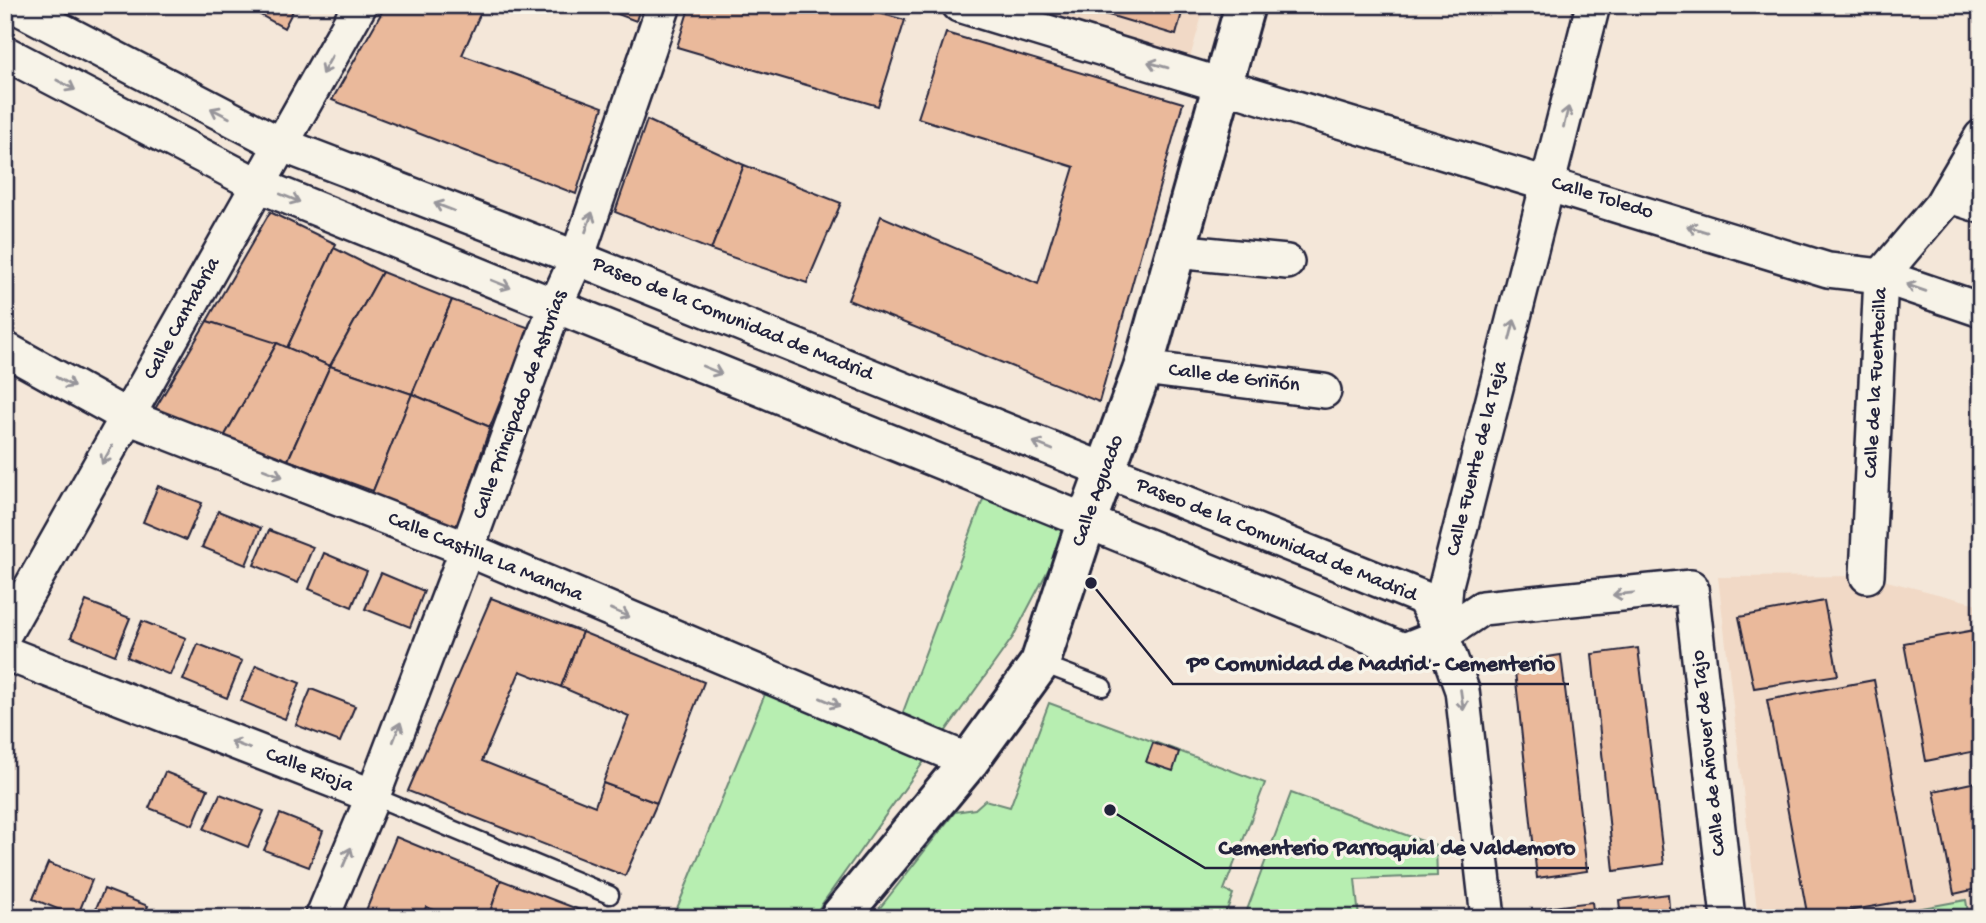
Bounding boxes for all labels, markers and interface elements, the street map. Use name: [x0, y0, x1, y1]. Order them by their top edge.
one-way arrow: [320, 55, 334, 75]
one-way arrow: [1147, 57, 1169, 70]
one-way arrow: [55, 78, 76, 92]
one-way arrow: [210, 106, 231, 119]
one-way arrow: [1560, 106, 1573, 129]
street label: Calle Toledo: [1548, 172, 1656, 226]
one-way arrow: [279, 193, 301, 206]
one-way arrow: [434, 200, 456, 213]
one-way arrow: [584, 211, 596, 233]
one-way arrow: [1687, 222, 1709, 234]
street label: Calle Cantabria: [139, 252, 228, 385]
street label: Paseo de la Comunidad de Madrid: [587, 252, 878, 389]
one-way arrow: [490, 279, 511, 292]
one-way arrow: [1906, 281, 1928, 293]
street label: Calle Principado de Asturias: [468, 286, 574, 523]
street label: Calle de la Fuentecilla: [1860, 286, 1895, 479]
one-way arrow: [1506, 319, 1519, 342]
street label: Calle Fuente de la Teja: [1442, 358, 1515, 559]
street label: Calle de Griñón: [1167, 359, 1301, 399]
one-way arrow: [700, 364, 722, 377]
one-way arrow: [54, 376, 75, 389]
street label: Calle Aguado: [1067, 432, 1131, 550]
one-way arrow: [1033, 438, 1055, 451]
one-way arrow: [99, 445, 113, 465]
one-way arrow: [261, 468, 283, 481]
street label: Paseo de la Comunidad de Madrid: [1131, 473, 1422, 610]
street label: Calle Castilla La Mancha: [384, 507, 588, 609]
one-way arrow: [1613, 588, 1635, 601]
one-way arrow: [609, 608, 630, 621]
callout: Pº Comunidad de Madrid - Cementerio: [1173, 640, 1569, 684]
street label: Calle de Añover de Tajo: [1687, 649, 1733, 857]
text: Pº Comunidad de Madrid - Cementerio: [1185, 652, 1555, 679]
one-way arrow: [1456, 688, 1469, 711]
one-way arrow: [818, 696, 840, 709]
one-way arrow: [392, 722, 404, 744]
one-way arrow: [230, 737, 252, 750]
street label: Calle Rioja: [261, 743, 358, 800]
callout: Cementerio Parroquial de Valdemoro: [1205, 824, 1589, 868]
text: Cementerio Parroquial de Valdemoro: [1219, 836, 1575, 863]
one-way arrow: [342, 847, 355, 868]

